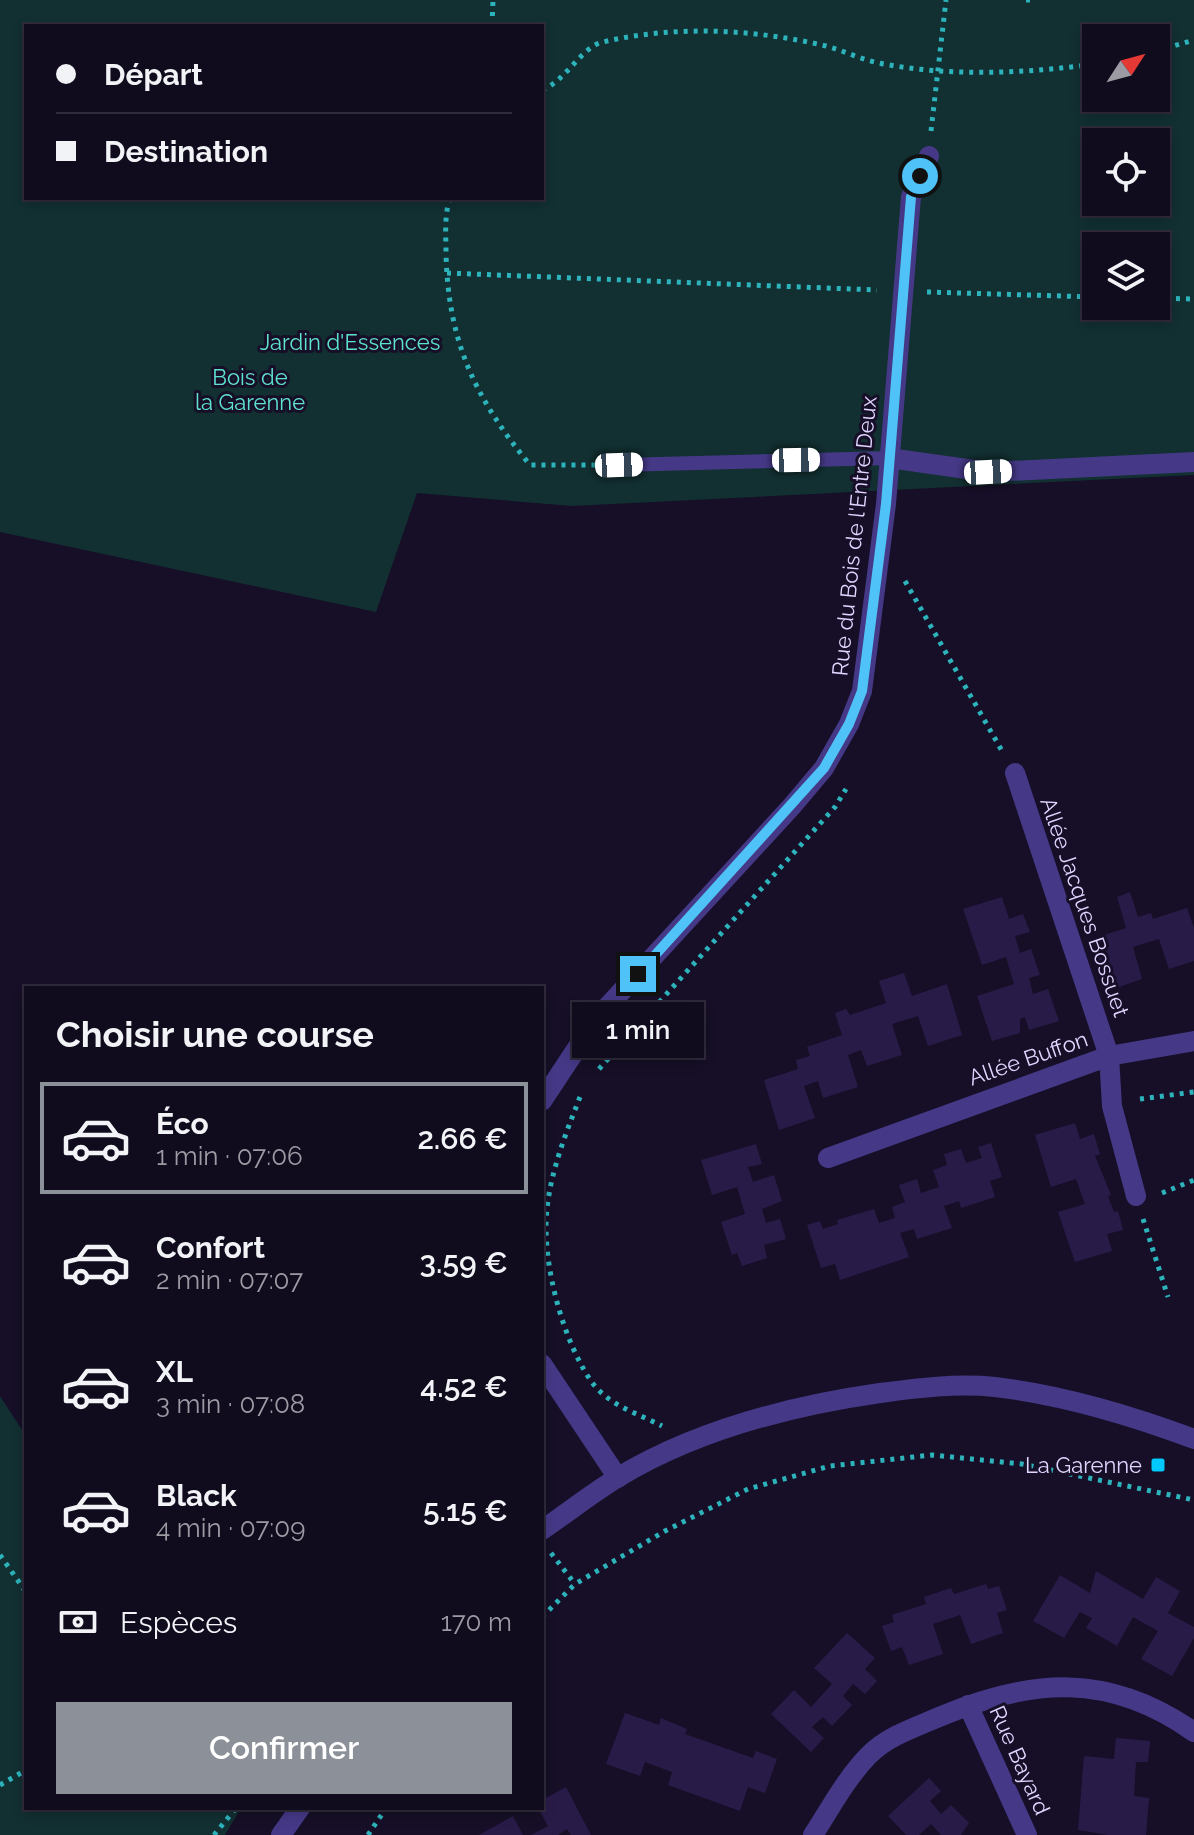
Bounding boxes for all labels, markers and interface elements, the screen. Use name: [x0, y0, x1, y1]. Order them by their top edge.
north arrow: [1082, 24, 1170, 112]
map controls: [1082, 24, 1170, 320]
text: Départ: [104, 57, 203, 92]
button: locate: [1082, 128, 1170, 216]
text: Destination: [104, 134, 268, 169]
route start: [902, 158, 938, 194]
button: layers: [1082, 232, 1170, 320]
park label: Jardin d'Essences: [260, 329, 440, 355]
park label: Bois de la Garenne: [195, 364, 305, 415]
street label: Rue du Bois de l'Entre Deux: [826, 395, 882, 677]
car: [772, 448, 820, 472]
car: [595, 452, 643, 478]
car: [963, 459, 1013, 485]
street label: Allée Jacques Bossuet: [1035, 794, 1135, 1021]
route end: [620, 956, 656, 992]
callout: 1 min: [572, 1002, 704, 1058]
text: Choisir une course: [56, 1013, 374, 1055]
text: 1 min: [606, 1015, 670, 1045]
street label: Allée Buffon: [965, 1025, 1091, 1091]
icon: car: [60, 1102, 132, 1174]
text: Éco: [156, 1106, 209, 1141]
text: 2.66 €: [417, 1121, 508, 1156]
text: 1 min · 07:06: [156, 1141, 303, 1171]
icon: car: [60, 1226, 132, 1298]
text: Confort: [156, 1230, 265, 1265]
text: 3.59 €: [420, 1245, 508, 1280]
text: 2 min · 07:07: [156, 1265, 303, 1295]
icon: car: [60, 1350, 132, 1422]
text: XL: [156, 1354, 193, 1389]
text: 4.52 €: [420, 1369, 508, 1404]
text: 3 min · 07:08: [156, 1389, 305, 1419]
place label: La Garenne: [1025, 1452, 1142, 1478]
marker: La Garenne: [1149, 1456, 1167, 1474]
icon: car: [60, 1474, 132, 1546]
text: Black: [156, 1478, 237, 1513]
text: 5.15 €: [423, 1493, 508, 1528]
text: 4 min · 07:09: [156, 1513, 305, 1543]
icon: cash: [56, 1600, 100, 1644]
text: Espèces: [120, 1605, 237, 1640]
text: 170 m: [441, 1607, 512, 1637]
street label: Rue Bayard: [984, 1701, 1056, 1819]
button: Confirmer: [56, 1702, 512, 1794]

